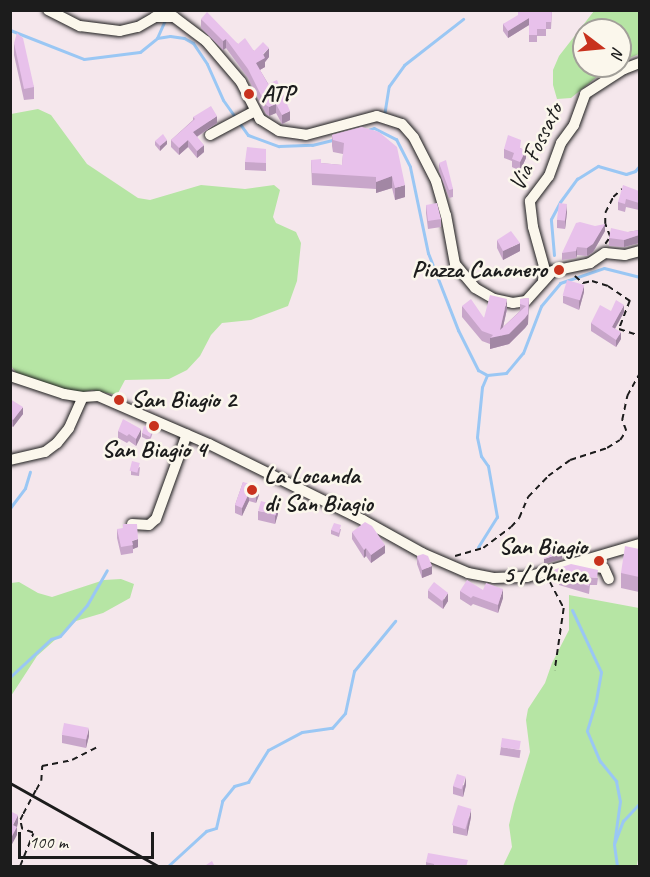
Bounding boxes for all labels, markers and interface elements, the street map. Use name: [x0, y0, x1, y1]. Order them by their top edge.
north arrow: [572, 18, 632, 78]
text: N: [606, 45, 628, 60]
place label: ATP: [261, 80, 294, 108]
marker: ATP: [242, 87, 256, 101]
street label: Via Fossato: [503, 99, 569, 195]
place label: Piazza Canonero: [412, 256, 547, 284]
marker: Piazza Canonero: [552, 263, 566, 277]
place label: San Biagio 2: [131, 386, 236, 414]
marker: San Biagio 2: [112, 393, 126, 407]
marker: San Biagio 4: [147, 419, 161, 433]
place label: San Biagio 4: [101, 436, 207, 464]
place label: La Locanda di San Biagio: [264, 462, 373, 518]
marker: La Locanda di San Biagio: [245, 483, 259, 497]
place label: San Biagio 5 / Chiesa: [498, 533, 587, 589]
marker: San Biagio 5 / Chiesa: [592, 554, 606, 568]
scale bar: [21, 820, 158, 858]
text: 100 m: [29, 831, 68, 853]

